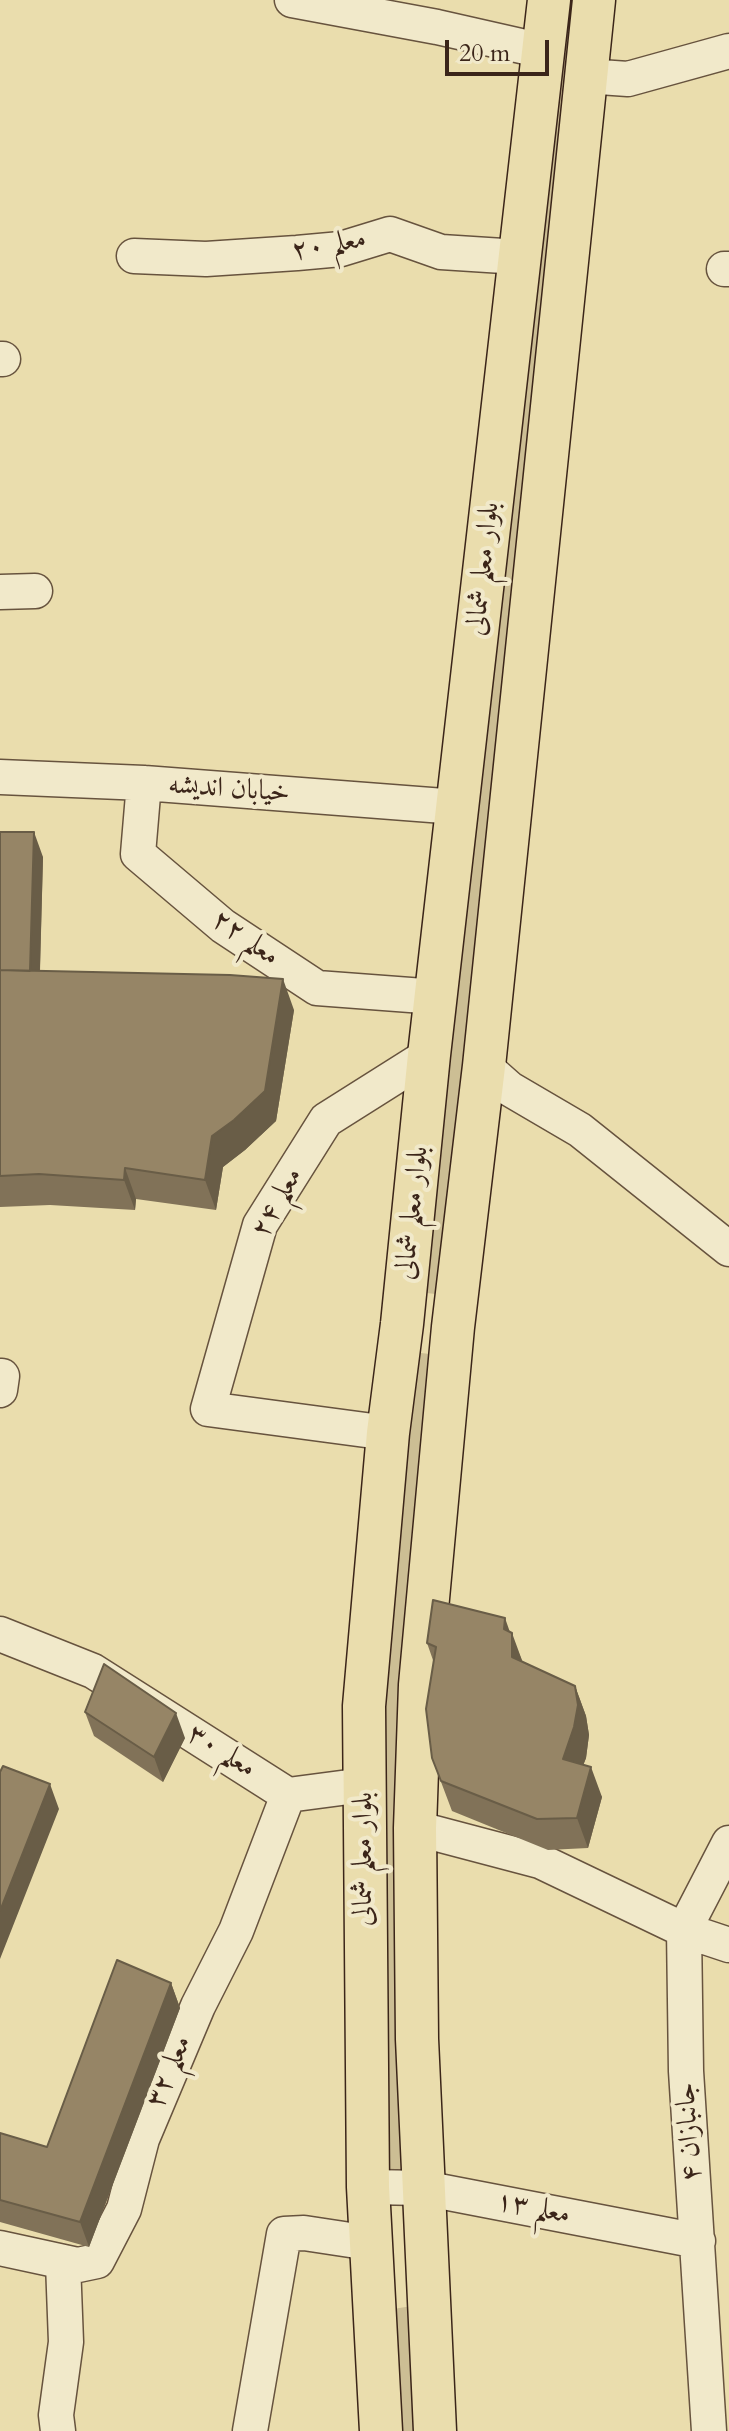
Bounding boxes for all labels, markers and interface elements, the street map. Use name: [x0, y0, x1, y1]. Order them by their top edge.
scale bar: [449, 24, 553, 74]
text: 20 m: [459, 37, 510, 70]
street label: معلم ۲۰: [289, 223, 369, 269]
street label: بلوار معلم شمالی: [460, 500, 508, 638]
street label: خیابان اندیشه: [167, 769, 291, 811]
street label: معلم ۲۲: [205, 904, 285, 974]
street label: بلوار معلم شمالی: [389, 1144, 437, 1282]
street label: معلم ۲۴: [245, 1162, 311, 1244]
street label: معلم ۳۰: [180, 1718, 262, 1786]
street label: بلوار معلم شمالی: [348, 1792, 382, 1926]
street label: معلم ۳۲: [140, 2031, 200, 2113]
street label: جانبازان ۴: [670, 2081, 710, 2183]
street label: معلم ۱۳: [493, 2185, 573, 2233]

